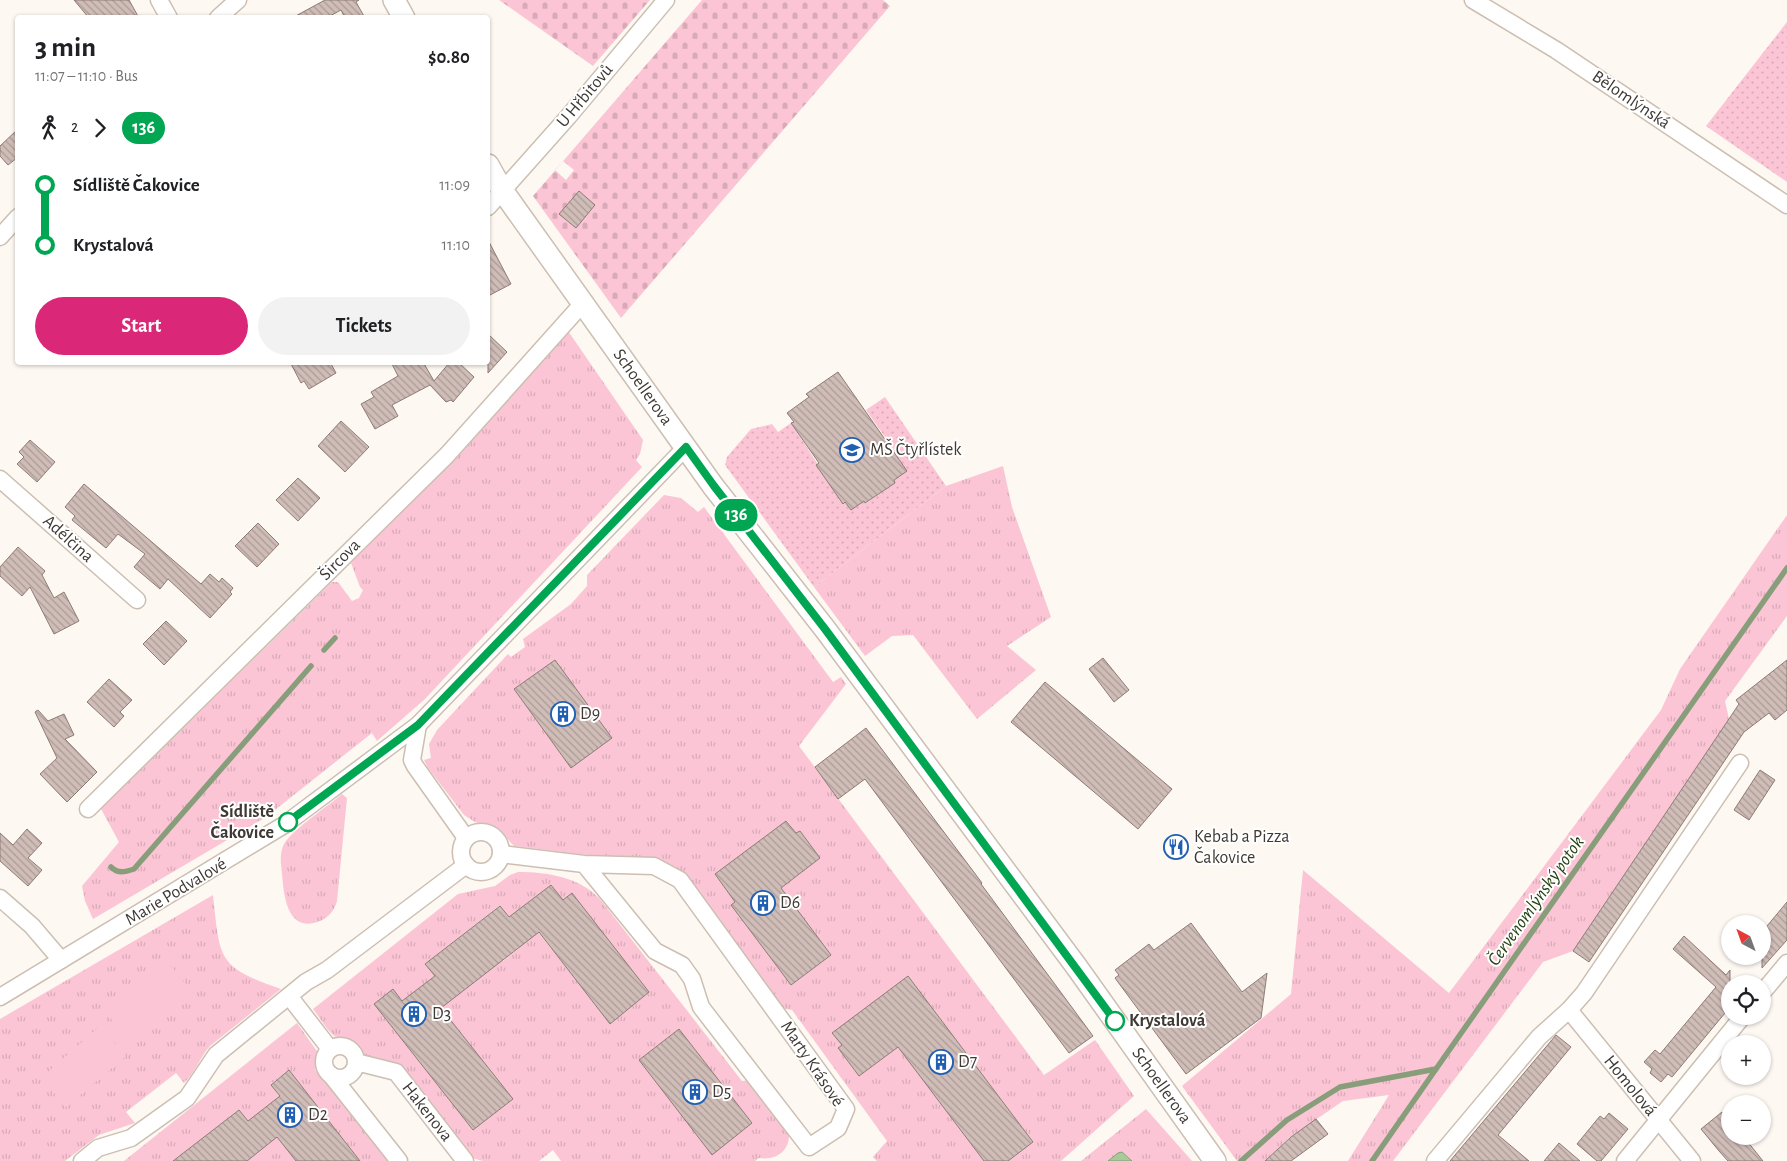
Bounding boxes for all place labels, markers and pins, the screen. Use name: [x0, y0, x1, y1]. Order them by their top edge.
school or university icon: MŠ Čtyřlístek: [839, 437, 865, 463]
place label: MŠ Čtyřlístek: [870, 438, 962, 459]
building icon: D9: [550, 701, 576, 727]
place label: D9: [580, 705, 600, 723]
place label: Sídliště Čakovice: [211, 803, 274, 842]
marker: Sídliště Čakovice: [278, 812, 298, 832]
place label: Kebab a Pizza Čakovice: [1194, 828, 1290, 867]
restaurant icon: Kebab a Pizza Čakovice: [1163, 834, 1189, 860]
building icon: D6: [750, 890, 776, 916]
place label: D6: [780, 894, 800, 912]
building icon: D3: [401, 1001, 427, 1027]
place label: D3: [432, 1005, 451, 1023]
marker: Krystalová: [1105, 1011, 1125, 1031]
place label: Krystalová: [1129, 1012, 1206, 1030]
building icon: D7: [928, 1049, 954, 1075]
place label: D7: [958, 1053, 977, 1071]
building icon: D5: [682, 1079, 708, 1105]
place label: D5: [712, 1083, 731, 1101]
building icon: D2: [277, 1102, 303, 1128]
place label: D2: [308, 1106, 328, 1124]

